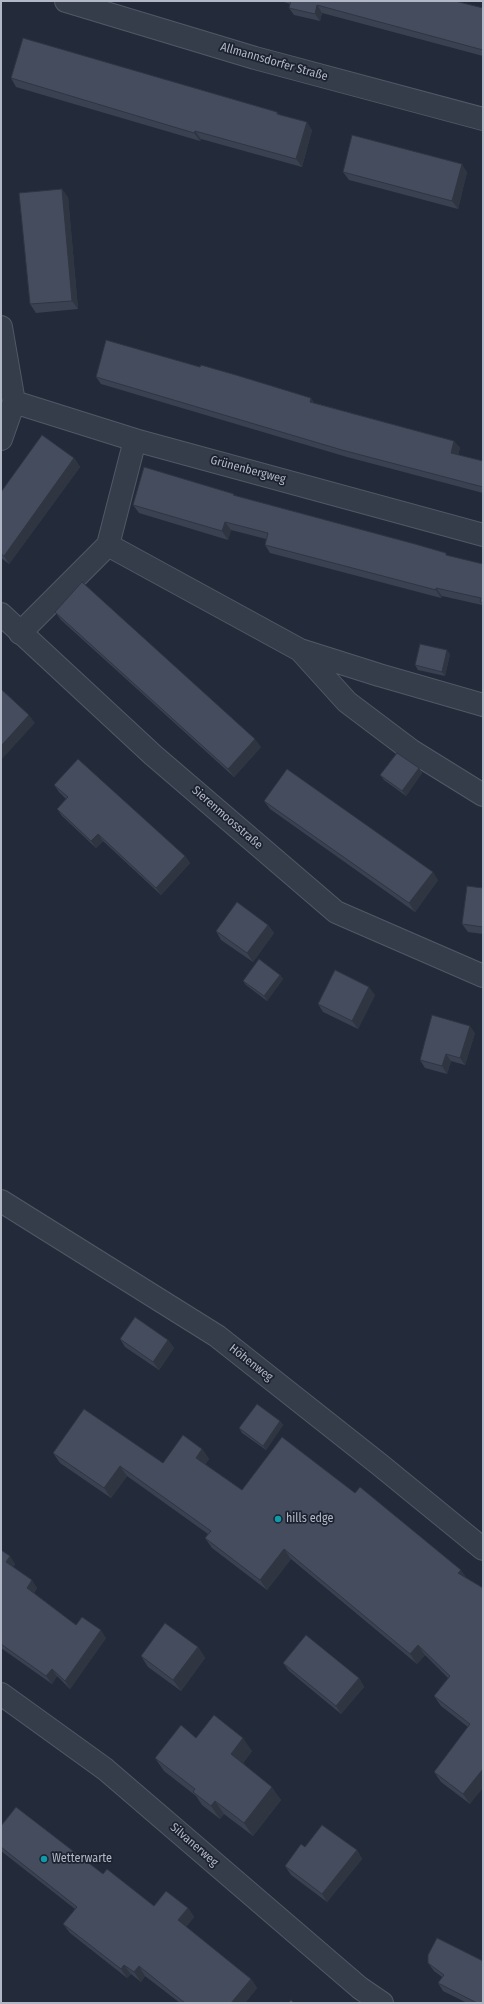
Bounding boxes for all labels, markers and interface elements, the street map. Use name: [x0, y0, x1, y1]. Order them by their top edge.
street label: Allmannsdorfer Straße: [219, 40, 329, 84]
street label: Grünenbergweg: [209, 453, 287, 487]
street label: Sierenmoosstraße: [189, 783, 265, 853]
street label: Höhenweg: [226, 1341, 276, 1385]
place label: hills edge: [286, 1512, 333, 1526]
marker: hills edge: [273, 1514, 283, 1524]
street label: Silvanerweg: [167, 1820, 221, 1870]
place label: Wetterwarte: [52, 1852, 112, 1866]
marker: Wetterwarte: [39, 1854, 49, 1864]

